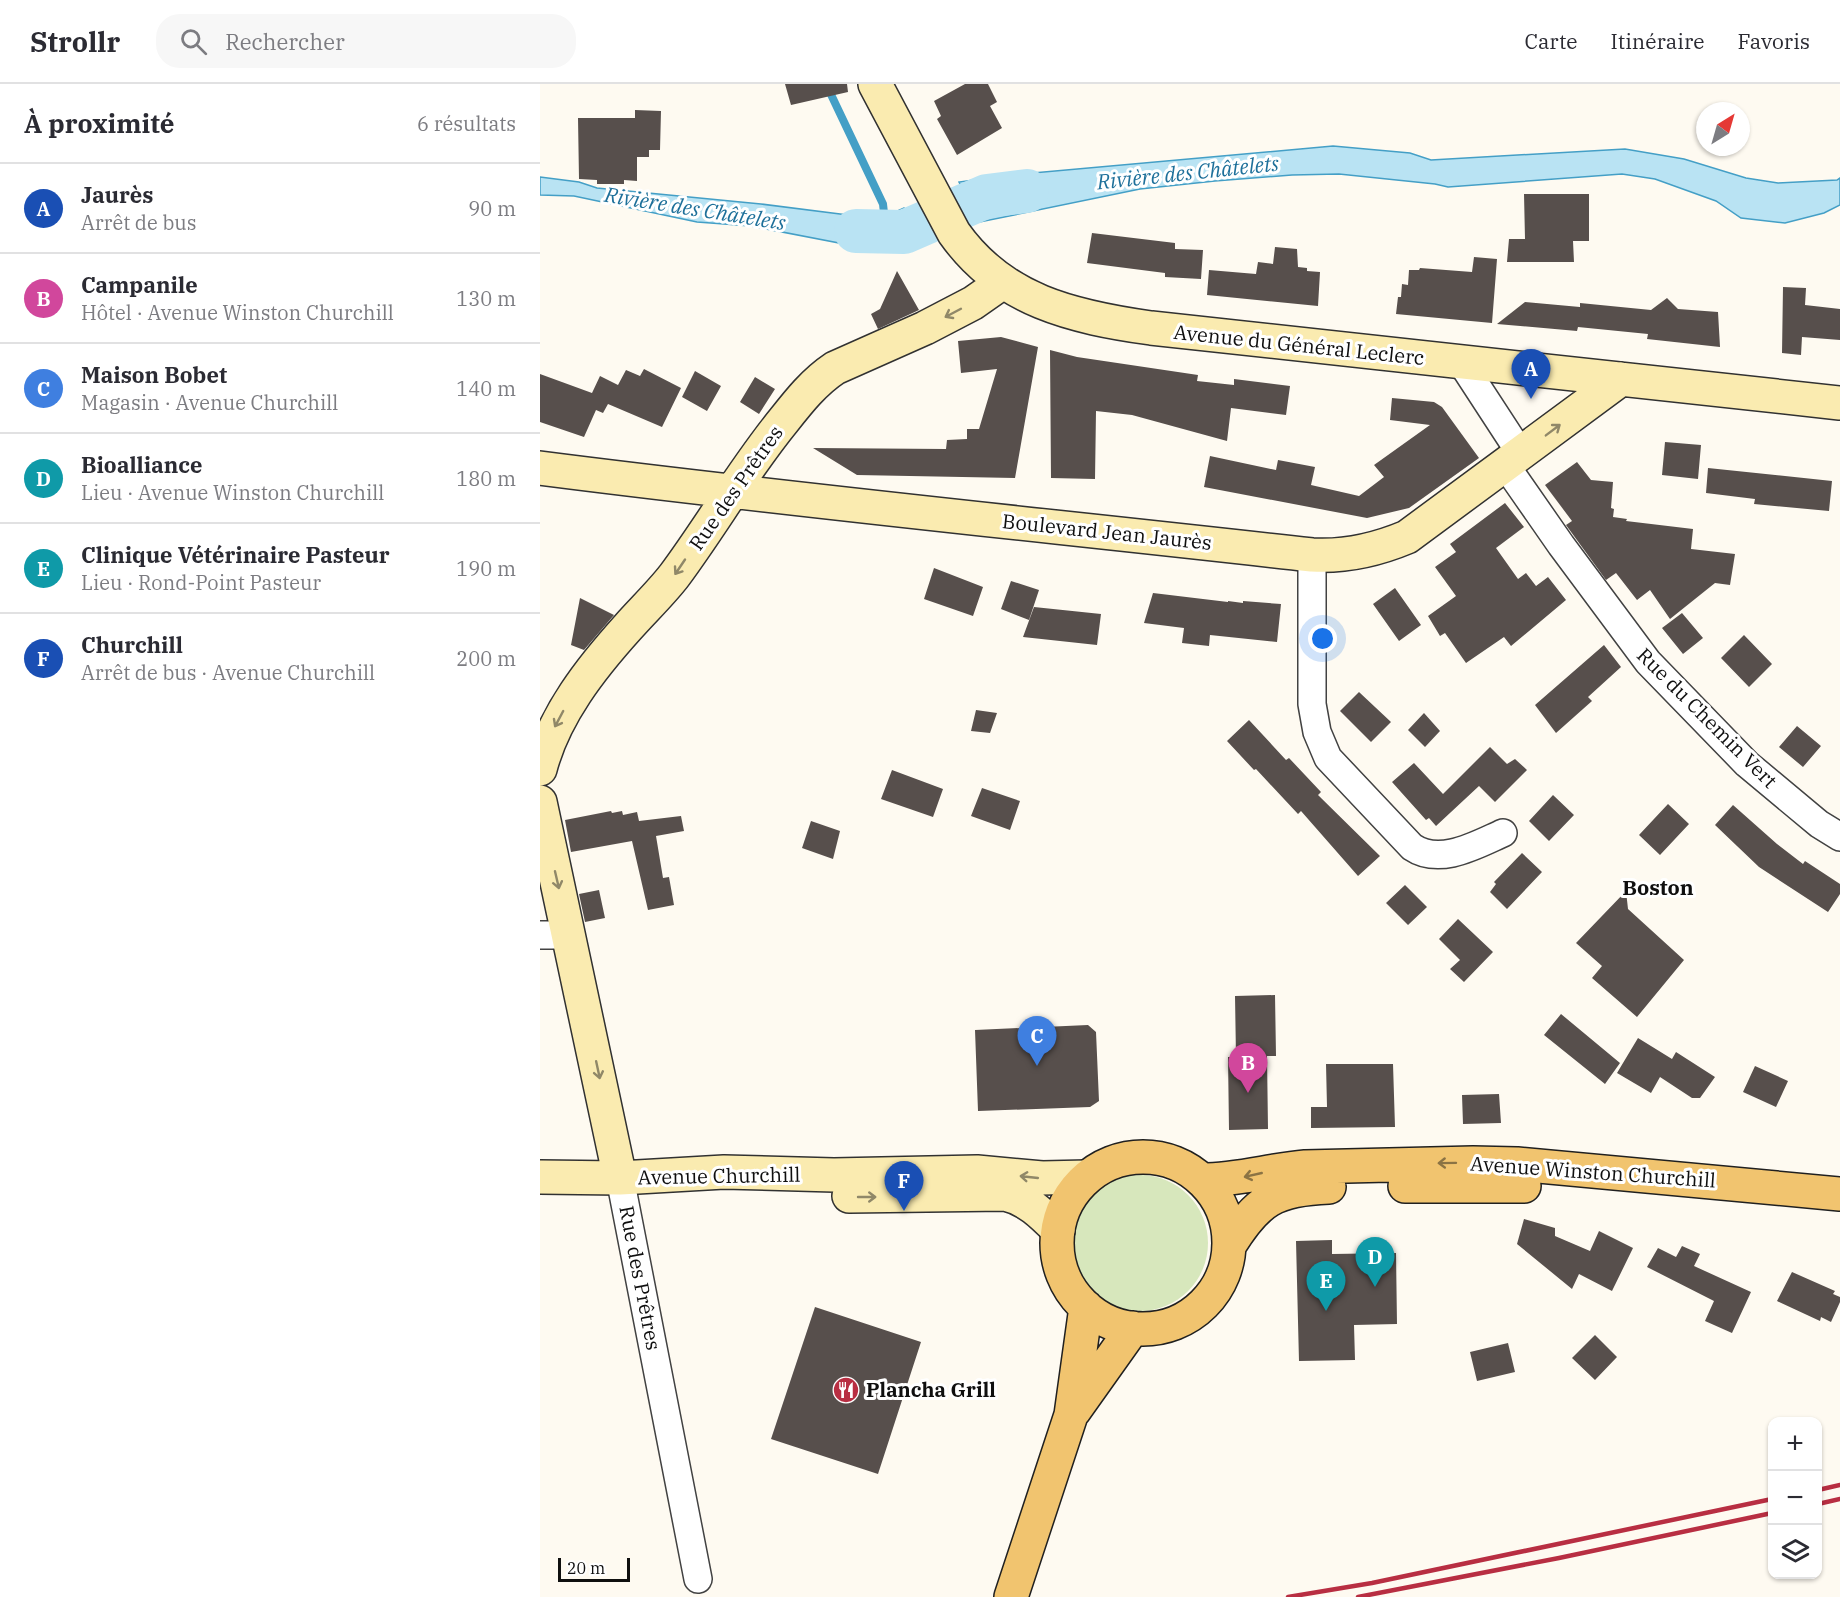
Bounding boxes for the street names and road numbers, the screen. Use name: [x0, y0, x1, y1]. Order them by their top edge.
street label: Avenue du Général Leclerc: [1172, 318, 1426, 371]
street label: Rue des Prêtres: [682, 420, 789, 556]
street label: Boulevard Jean Jaurès: [1001, 507, 1213, 556]
street label: Rue du Chemin Vert: [1631, 642, 1783, 794]
street label: Avenue Winston Churchill: [1469, 1149, 1717, 1194]
street label: Avenue Churchill: [637, 1161, 801, 1190]
street label: Rue des Prêtres: [613, 1203, 668, 1352]

